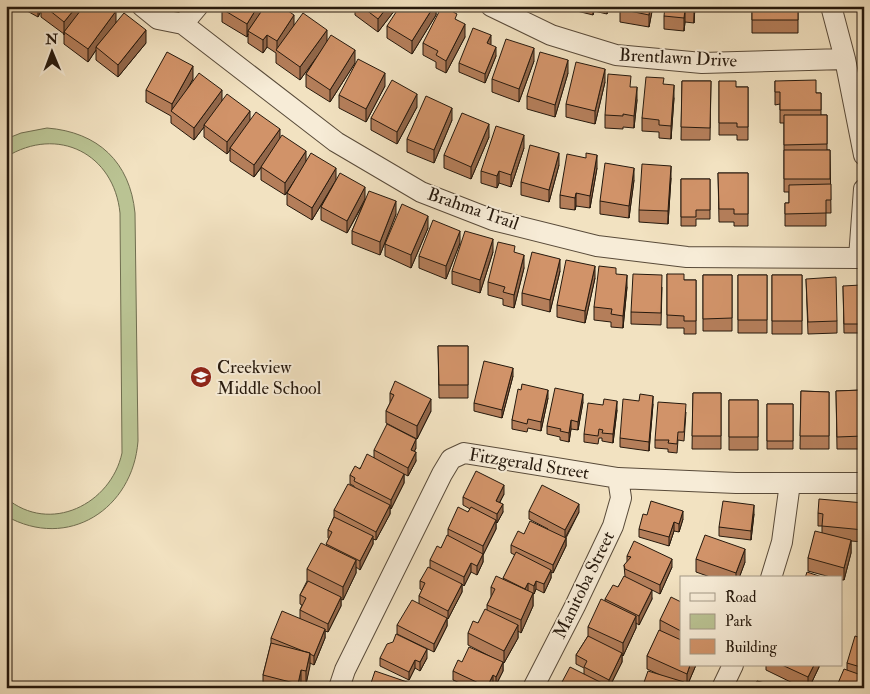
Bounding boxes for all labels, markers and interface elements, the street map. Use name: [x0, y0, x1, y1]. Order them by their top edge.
north arrow: [28, 28, 78, 78]
text: N: [44, 31, 59, 48]
street label: Brentlawn Drive: [618, 43, 738, 73]
street label: Brahma Trail: [424, 183, 522, 236]
place label: Creekview Middle School: [217, 356, 322, 400]
school or university icon: Creekview Middle School: [189, 365, 213, 389]
street label: Fitzgerald Street: [467, 443, 591, 485]
street label: Manitoba Street: [548, 527, 620, 642]
legend: [680, 576, 842, 666]
text: Road: [725, 588, 757, 607]
text: Park: [725, 612, 752, 631]
text: Building: [725, 638, 777, 657]

